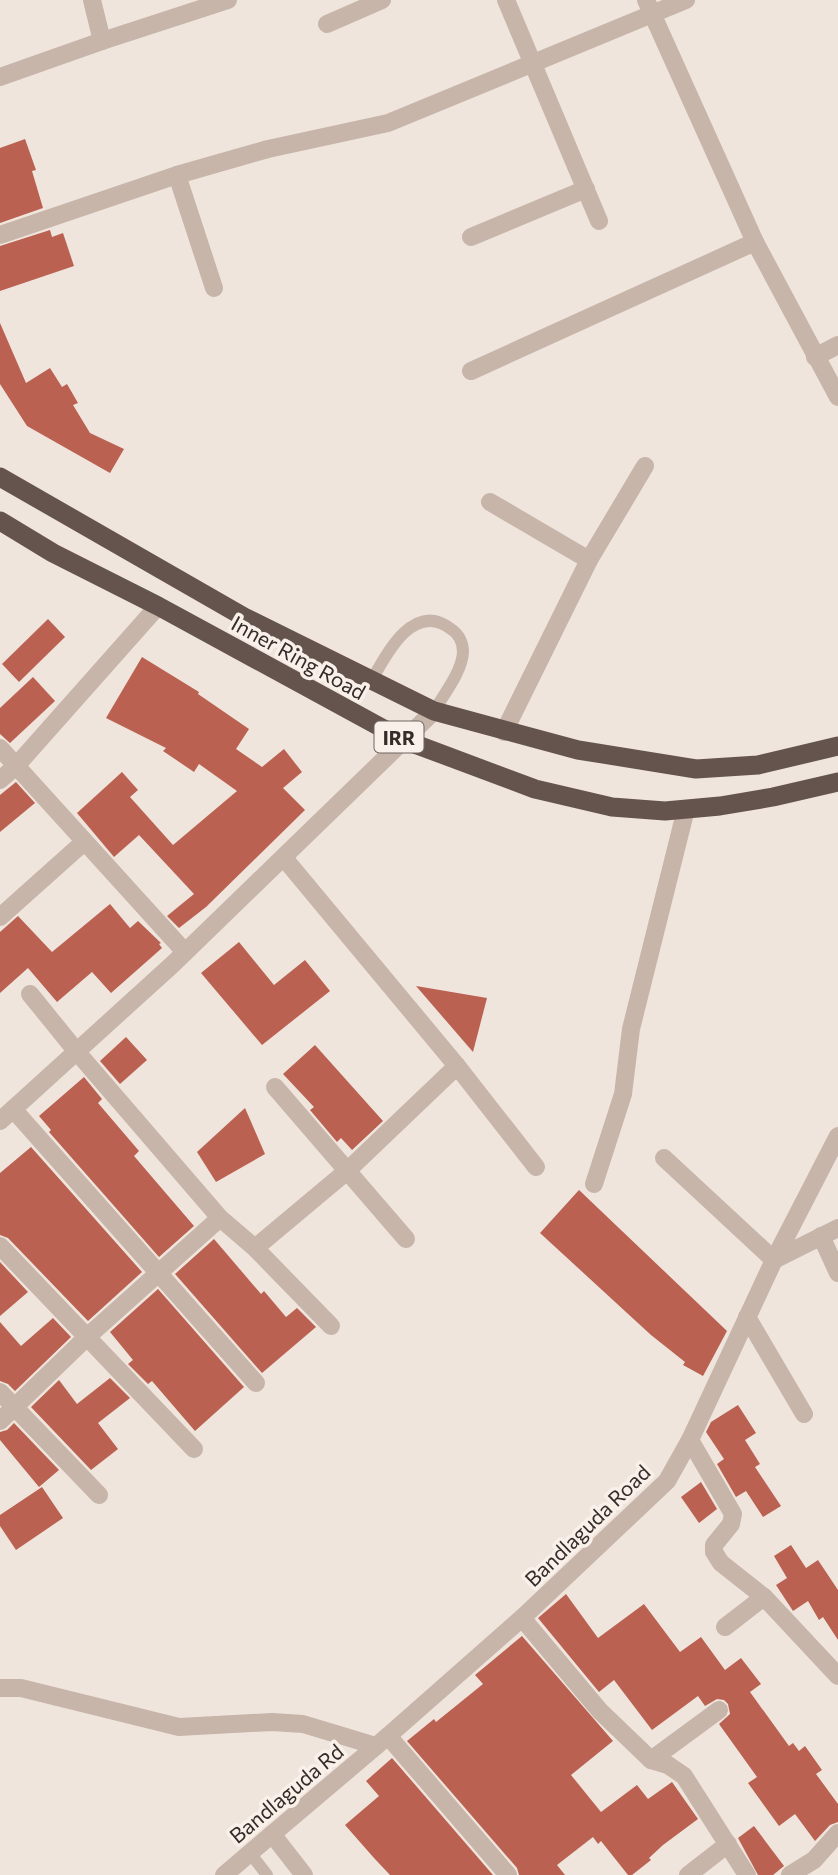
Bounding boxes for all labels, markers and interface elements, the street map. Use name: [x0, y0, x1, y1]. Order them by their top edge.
street label: Inner Ring Road: [228, 610, 370, 704]
road number: IRR: [374, 722, 424, 752]
street label: Bandlaguda Road: [519, 1459, 655, 1591]
street label: Bandlaguda Rd: [224, 1738, 348, 1848]

